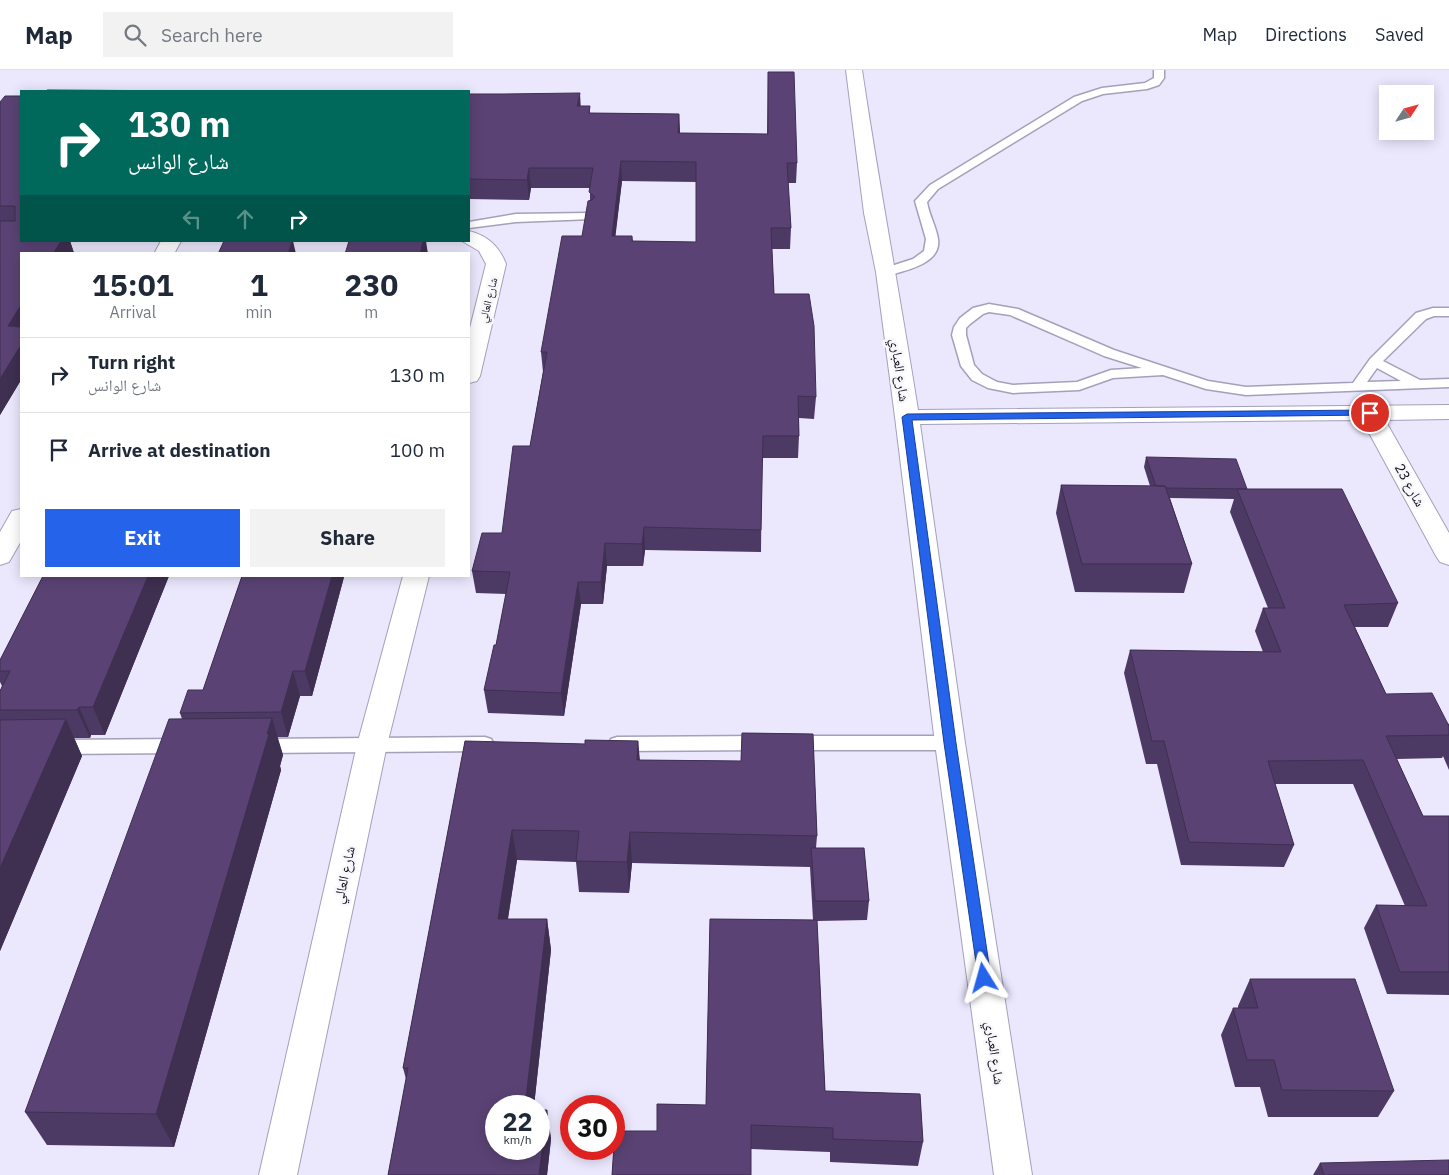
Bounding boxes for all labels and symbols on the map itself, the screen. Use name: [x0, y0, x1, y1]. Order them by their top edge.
north arrow: [1379, 85, 1434, 140]
street label: شارع العالي: [476, 276, 502, 324]
street label: شارع العباري: [884, 337, 913, 403]
pin: [1349, 392, 1391, 434]
street label: شارع 23: [1390, 460, 1429, 510]
street label: شارع العالي: [329, 845, 361, 906]
position arrow: [957, 951, 1009, 1003]
street label: شارع العباري: [979, 1020, 1008, 1086]
speed limit sign: 30: [560, 1095, 625, 1160]

